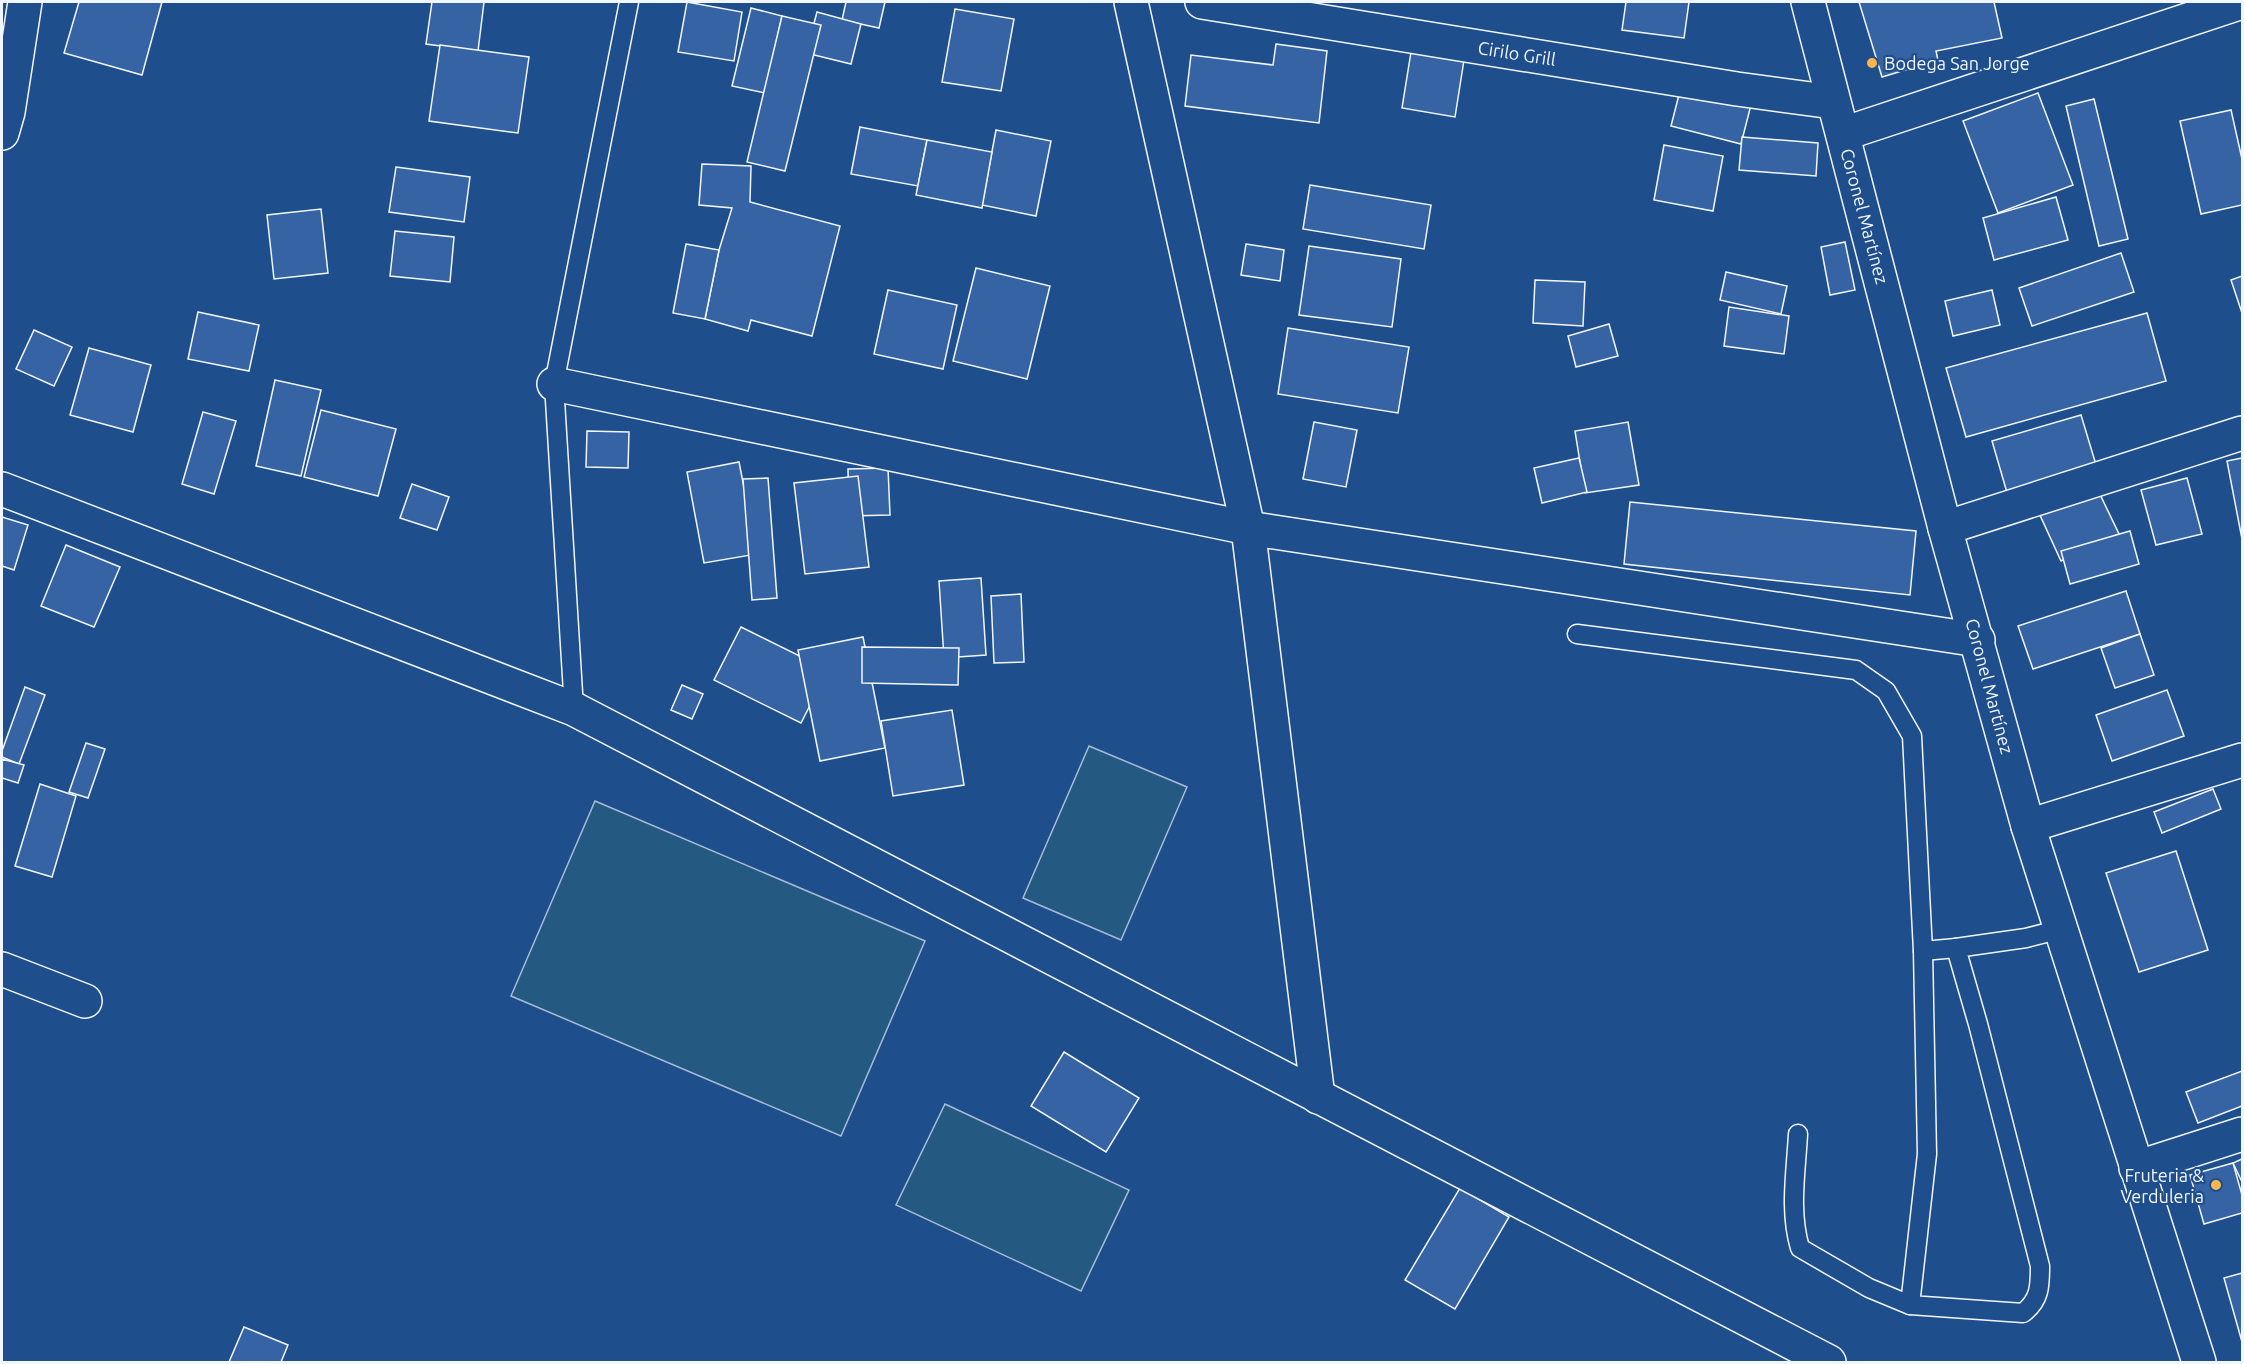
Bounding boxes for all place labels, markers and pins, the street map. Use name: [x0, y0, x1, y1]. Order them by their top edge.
place label: Bodega San Jorge: [1884, 53, 2030, 73]
marker: Bodega San Jorge: [1865, 56, 1879, 70]
place label: Fruteria & Verduleria: [2121, 1165, 2204, 1206]
marker: Fruteria & Verduleria: [2209, 1178, 2223, 1192]

